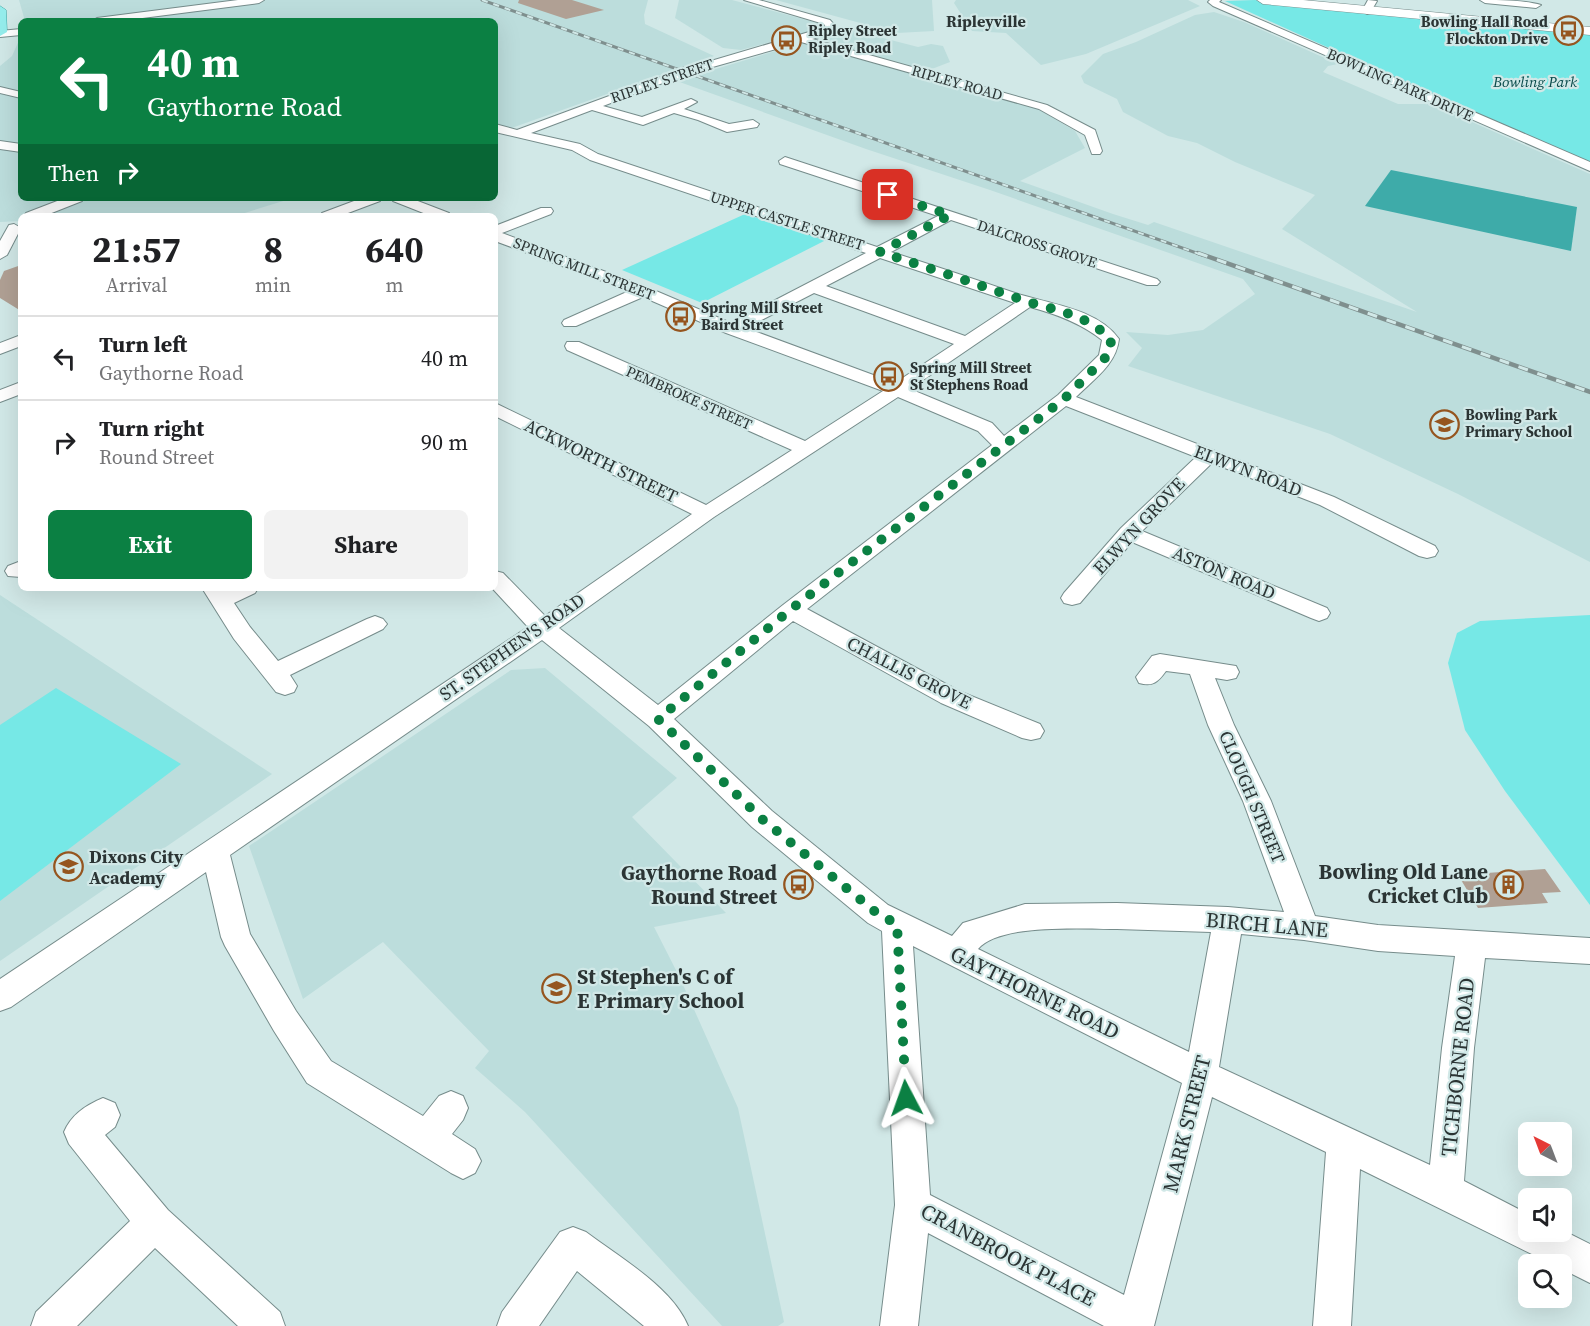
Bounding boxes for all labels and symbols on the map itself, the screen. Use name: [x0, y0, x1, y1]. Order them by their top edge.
district label: Ripleyville: [946, 10, 1026, 32]
place label: Bowling Hall Road Flockton Drive: [1421, 11, 1548, 49]
bus stop icon: Bowling Hall Road Flockton Drive: [1553, 15, 1585, 47]
place label: Ripley Street Ripley Road: [808, 20, 898, 58]
bus stop icon: Ripley Street Ripley Road: [771, 24, 803, 56]
street label: BOWLING PARK DRIVE: [1324, 43, 1477, 126]
street label: RIPLEY STREET: [608, 53, 716, 108]
street label: RIPLEY ROAD: [909, 59, 1005, 106]
park label: Bowling Park: [1492, 71, 1578, 92]
pin: [862, 169, 913, 220]
street label: UPPER CASTLE STREET: [707, 186, 867, 255]
street label: DALCROSS GROVE: [974, 214, 1100, 273]
street label: SPRING MILL STREET: [511, 232, 658, 305]
place label: Spring Mill Street Baird Street: [701, 297, 823, 335]
bus stop icon: Spring Mill Street Baird Street: [664, 301, 696, 333]
place label: Spring Mill Street St Stephens Road: [910, 357, 1032, 395]
street label: PEMBROKE STREET: [623, 360, 756, 435]
bus stop icon: Spring Mill Street St Stephens Road: [873, 361, 905, 393]
place label: Bowling Park Primary School: [1465, 404, 1572, 442]
school or university icon: Bowling Park Primary School: [1428, 408, 1460, 440]
street label: ACKWORTH STREET: [520, 413, 682, 509]
street label: ELWYN ROAD: [1191, 438, 1306, 503]
street label: ELWYN GROVE: [1087, 472, 1190, 580]
street label: ASTON ROAD: [1169, 540, 1279, 605]
street label: ST. STEPHEN'S ROAD: [434, 587, 589, 706]
street label: CHALLIS GROVE: [843, 630, 976, 715]
street label: CLOUGH STREET: [1213, 727, 1292, 867]
place label: Dixons City Academy: [89, 844, 184, 890]
school or university icon: Dixons City Academy: [52, 851, 84, 883]
place label: Bowling Old Lane Cricket Club: [1319, 857, 1488, 910]
place label: Gaythorne Road Round Street: [621, 858, 778, 911]
building icon: Bowling Old Lane Cricket Club: [1493, 868, 1525, 900]
bus stop icon: Gaythorne Road Round Street: [782, 869, 814, 901]
street label: BIRCH LANE: [1205, 905, 1329, 944]
street label: GAYTHORNE ROAD: [946, 939, 1125, 1046]
place label: St Stephen's C of E Primary School: [577, 962, 744, 1015]
school or university icon: St Stephen's C of E Primary School: [540, 973, 572, 1005]
street label: TICHBORNE ROAD: [1434, 976, 1481, 1158]
street label: MARK STREET: [1155, 1052, 1218, 1195]
position arrow: [874, 1066, 938, 1130]
north arrow: [1518, 1122, 1572, 1176]
street label: CRANBROOK PLACE: [916, 1196, 1101, 1313]

